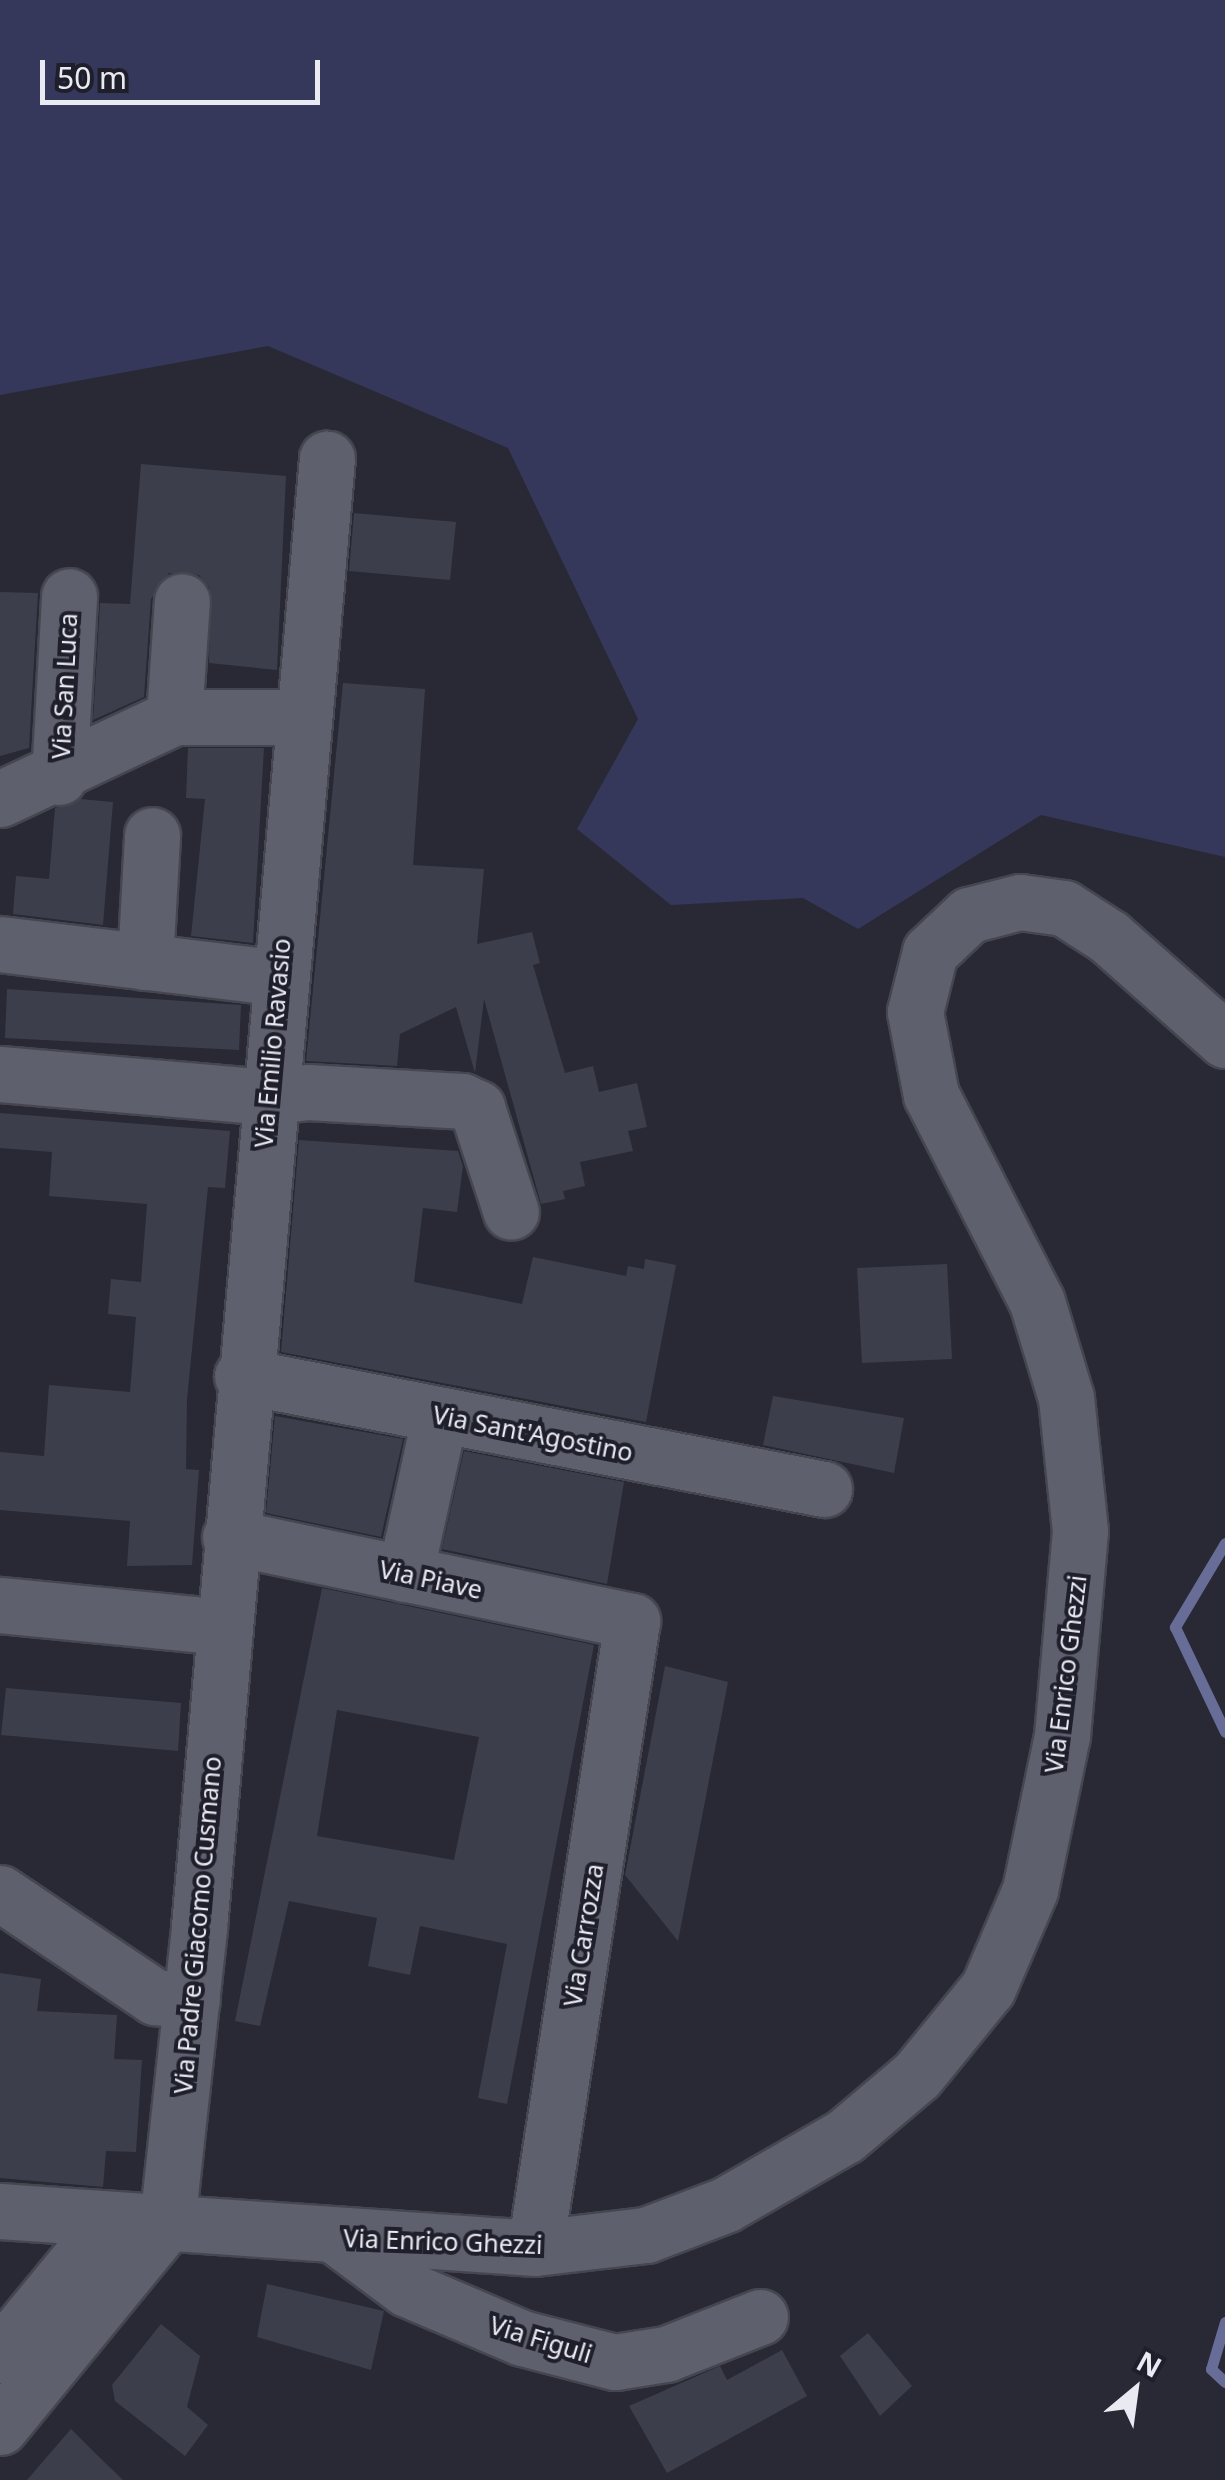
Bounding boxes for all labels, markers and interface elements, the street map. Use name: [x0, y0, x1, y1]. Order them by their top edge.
scale bar: [45, 40, 325, 102]
text: 50 m: [57, 57, 127, 98]
street label: Via San Luca: [45, 612, 83, 760]
street label: Via Emilio Ravasio: [248, 937, 296, 1149]
street label: Via Sant'Agostino: [430, 1399, 636, 1467]
street label: Via Piave: [377, 1553, 485, 1605]
street label: Via Enrico Ghezzi: [1038, 1573, 1092, 1775]
street label: Via Padre Giacomo Cusmano: [167, 1755, 227, 2095]
street label: Via Carrozza: [557, 1861, 609, 2009]
street label: Via Enrico Ghezzi: [343, 2223, 543, 2259]
street label: Via Figuli: [486, 2309, 596, 2369]
north arrow: [1085, 2340, 1185, 2440]
text: N: [1130, 2342, 1169, 2386]

